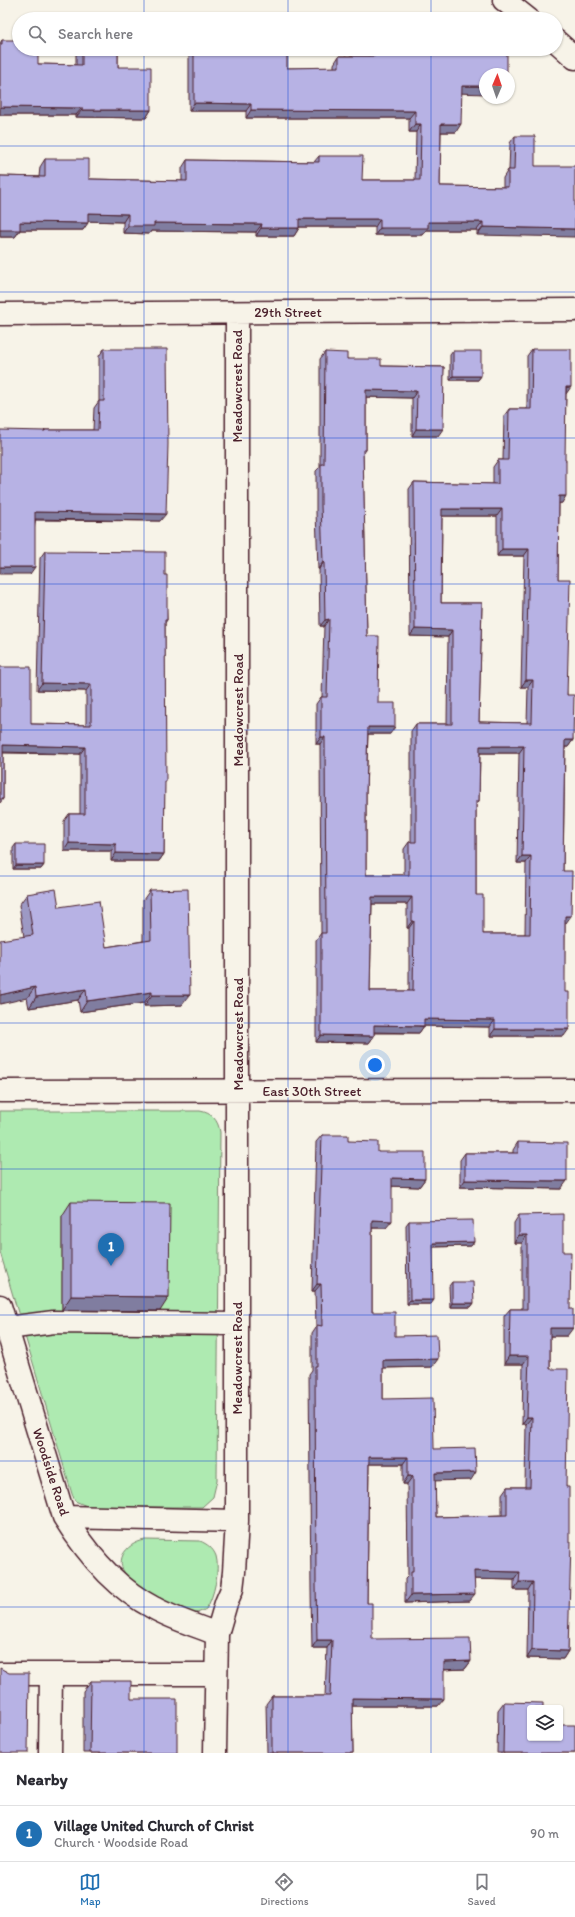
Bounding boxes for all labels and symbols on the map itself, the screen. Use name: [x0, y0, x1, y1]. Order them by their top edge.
north arrow: [479, 68, 515, 104]
street label: 29th Street: [254, 304, 322, 321]
street label: Meadowcrest Road: [229, 329, 246, 442]
street label: Meadowcrest Road: [230, 653, 247, 766]
street label: Meadowcrest Road: [230, 977, 247, 1090]
your location: [365, 1055, 385, 1075]
street label: East 30th Street: [262, 1083, 362, 1100]
pin: 1: [98, 1233, 124, 1266]
street label: Meadowcrest Road: [229, 1301, 246, 1414]
street label: Woodside Road: [29, 1426, 73, 1518]

